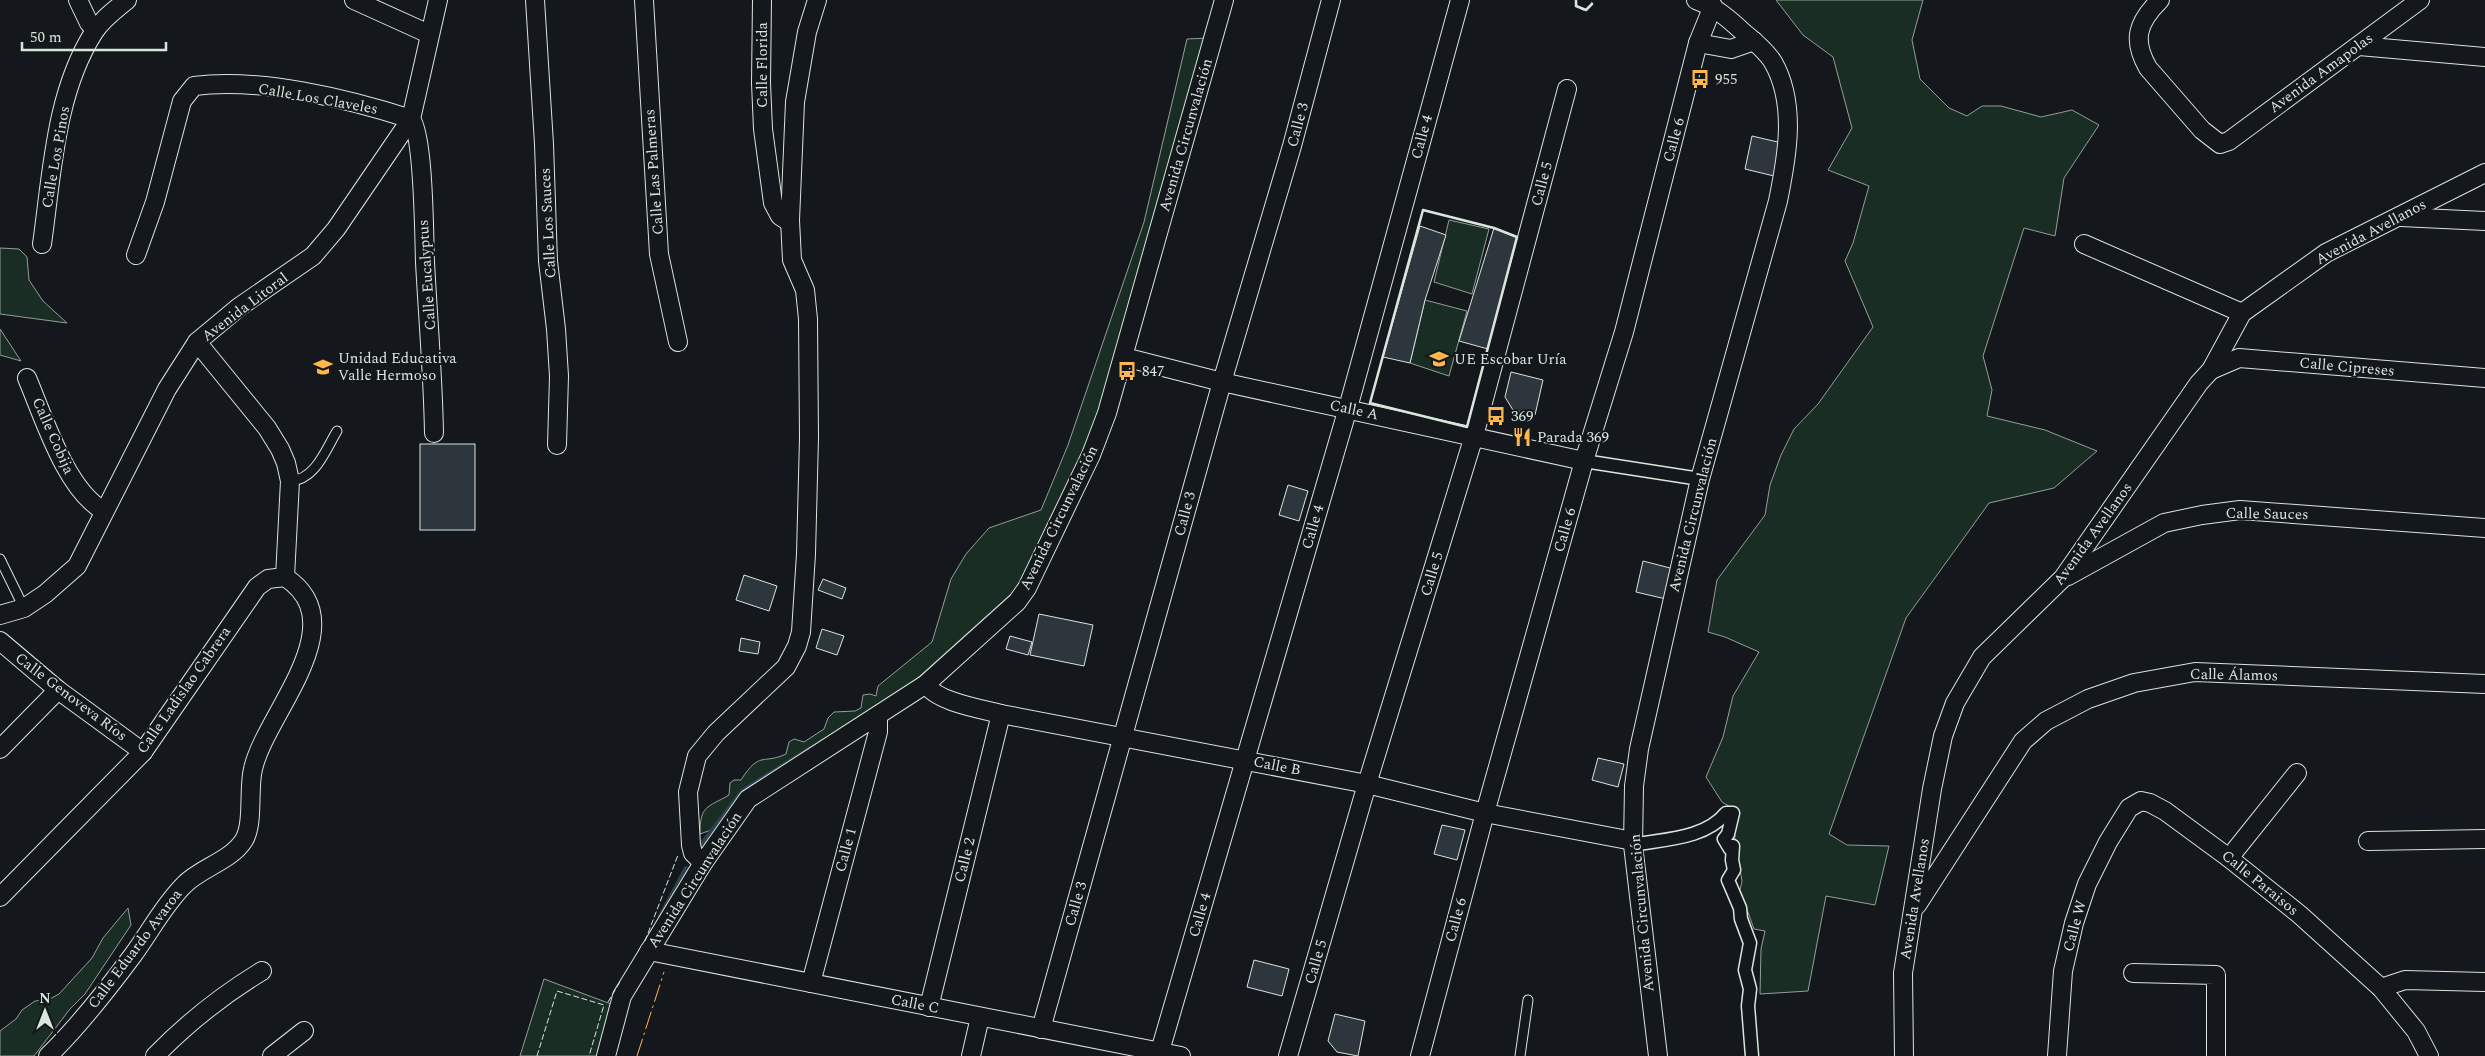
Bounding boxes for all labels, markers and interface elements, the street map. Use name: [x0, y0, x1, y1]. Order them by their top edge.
scale bar: [22, 20, 166, 52]
street label: Calle Florida: [751, 21, 774, 108]
text: 50 m: [30, 26, 62, 49]
street label: Avenida Amapolas: [2264, 27, 2378, 119]
street label: Avenida Circunvalación: [1153, 55, 1219, 214]
bus stop icon: 955: [1689, 68, 1711, 90]
place label: 955: [1715, 68, 1738, 91]
street label: Calle Los Claveles: [256, 77, 380, 121]
street label: Calle 3: [1281, 100, 1315, 150]
street label: Calle Los Pinos: [36, 104, 76, 210]
street label: Calle Las Palmeras: [638, 108, 670, 236]
street label: Calle 4: [1405, 112, 1439, 162]
street label: Calle 6: [1657, 115, 1691, 165]
street label: Calle 5: [1525, 159, 1559, 209]
street label: Calle Los Sauces: [534, 167, 562, 279]
street label: Avenida Avellanos: [2312, 193, 2430, 271]
street label: Calle Eucalyptus: [412, 219, 442, 331]
street label: Avenida Litoral: [197, 267, 293, 347]
place label: Unidad Educativa Valle Hermoso: [338, 347, 457, 387]
school or university icon: UE Escobar Uría: [1428, 348, 1450, 370]
place label: UE Escobar Uría: [1454, 348, 1567, 371]
street label: Calle Cipreses: [2298, 351, 2396, 383]
school or university icon: Unidad Educativa Valle Hermoso: [312, 356, 334, 378]
bus stop icon: 847: [1116, 360, 1138, 382]
place label: 847: [1142, 360, 1165, 383]
street label: Calle Cobija: [26, 394, 80, 479]
street label: Calle A: [1328, 394, 1380, 426]
bus stop icon: 369: [1485, 405, 1507, 427]
place label: 369: [1511, 405, 1534, 428]
restaurant icon: Parada 369: [1511, 426, 1533, 448]
place label: Parada 369: [1537, 426, 1609, 449]
street label: Avenida Circunvalación: [1663, 435, 1723, 595]
street label: Avenida Circunvalación: [1014, 441, 1104, 594]
street label: Avenida Avellanos: [2048, 478, 2138, 590]
street label: Calle 3: [1168, 489, 1202, 539]
street label: Calle 4: [1296, 501, 1330, 552]
street label: Calle Sauces: [2225, 502, 2309, 526]
street label: Calle 6: [1548, 504, 1582, 555]
street label: Calle 5: [1414, 549, 1450, 599]
street label: Calle Ladislao Cabrera: [131, 621, 237, 759]
street label: Calle Genoveva Ríos: [10, 647, 132, 747]
street label: Calle Álamos: [2190, 663, 2278, 687]
street label: Calle B: [1251, 750, 1303, 782]
street label: Avenida Circunvalación: [642, 807, 748, 953]
street label: Calle 1: [829, 825, 863, 875]
street label: Avenida Circunvalación: [1624, 833, 1660, 993]
street label: Calle 2: [948, 835, 982, 885]
street label: Avenida Avellanos: [1894, 837, 1936, 961]
street label: Calle Paraisos: [2216, 845, 2304, 921]
street label: Calle 3: [1059, 878, 1093, 929]
street label: Calle Eduardo Avaroa: [82, 884, 188, 1014]
street label: Calle 4: [1183, 889, 1217, 940]
street label: Calle 6: [1439, 895, 1473, 945]
street label: Calle W: [2057, 897, 2093, 954]
street label: Calle 5: [1299, 937, 1333, 987]
north arrow: [20, 986, 70, 1036]
text: N: [39, 988, 51, 1009]
street label: Calle C: [889, 988, 941, 1020]

